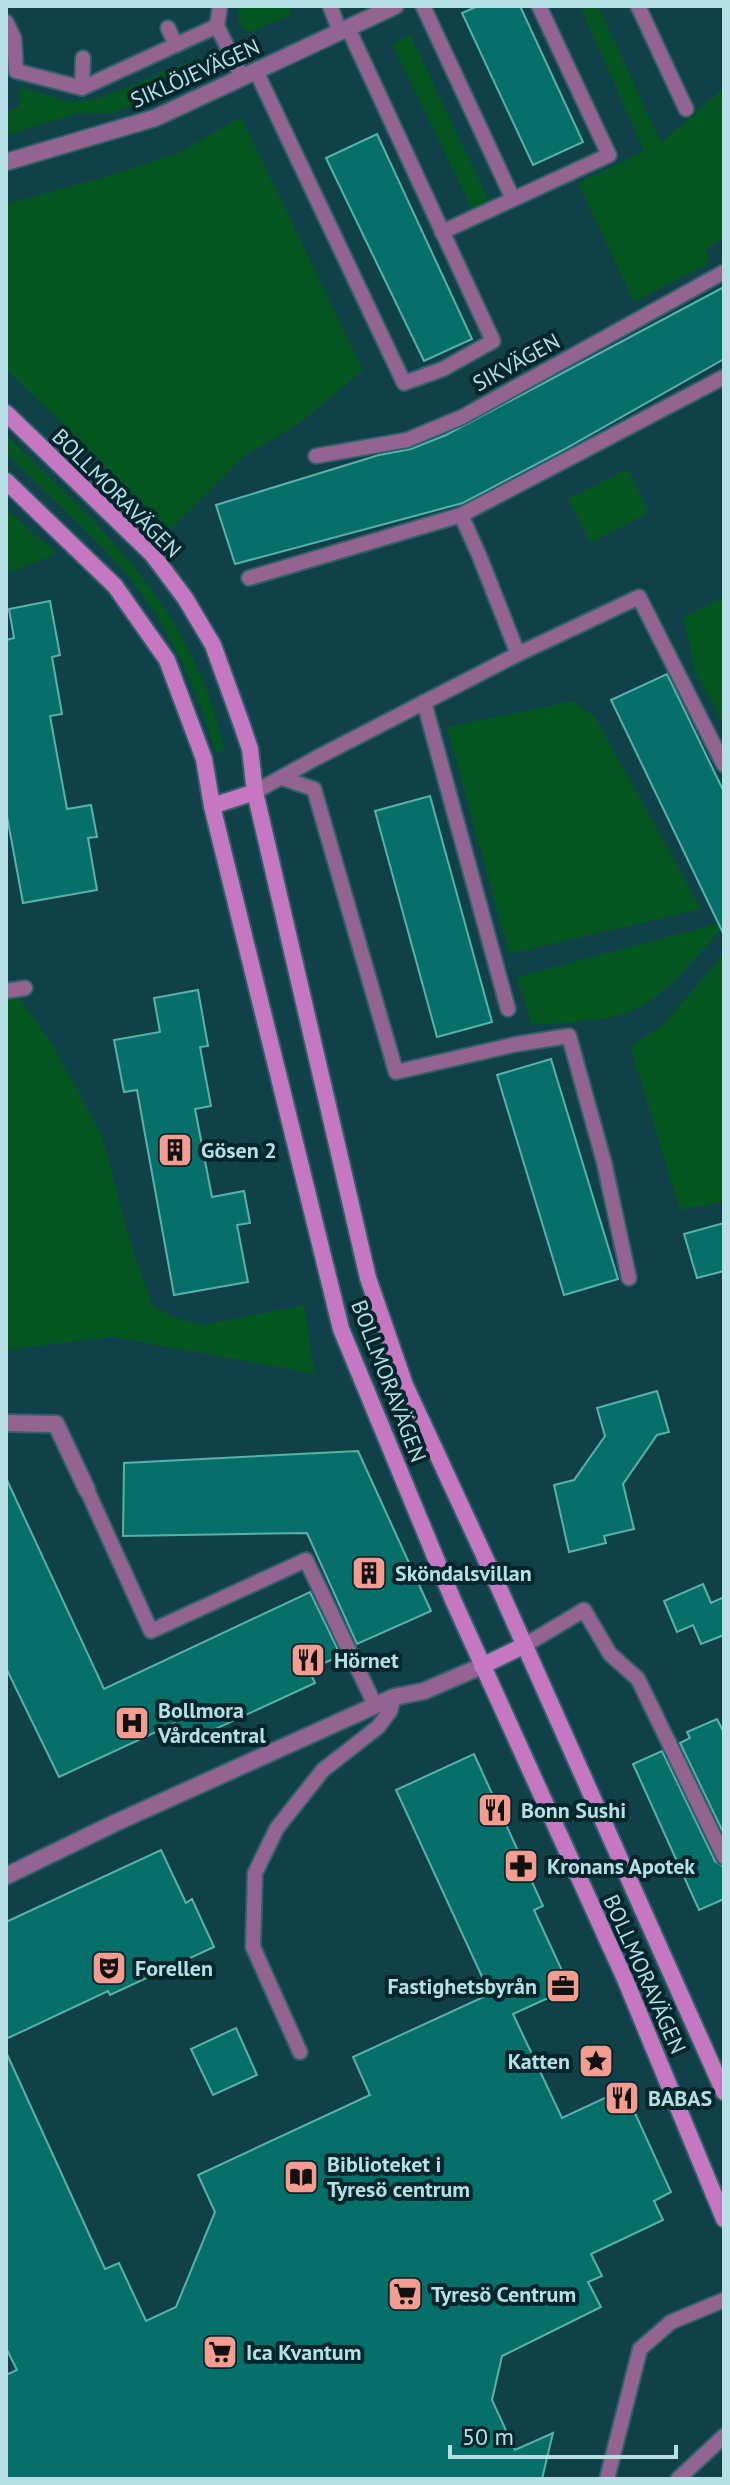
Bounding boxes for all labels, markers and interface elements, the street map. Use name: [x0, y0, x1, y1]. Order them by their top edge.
street label: SIKLÖJEVÄGEN: [126, 32, 264, 114]
street label: SIKVÄGEN: [467, 327, 565, 397]
street label: BOLLMORAVÄGEN: [47, 423, 187, 563]
building icon: Gösen 2: [156, 1131, 194, 1169]
place label: Gösen 2: [201, 1136, 277, 1164]
street label: BOLLMORAVÄGEN: [345, 1296, 433, 1466]
building icon: Sköndalsvillan: [350, 1554, 388, 1592]
place label: Sköndalsvillan: [395, 1559, 532, 1587]
restaurant icon: Hörnet: [289, 1641, 327, 1679]
place label: Hörnet: [334, 1646, 399, 1674]
place label: Bollmora Vårdcentral: [157, 1696, 266, 1749]
hospital icon: Bollmora Vårdcentral: [113, 1704, 151, 1742]
restaurant icon: Bonn Sushi: [476, 1791, 514, 1829]
place label: Bonn Sushi: [521, 1796, 626, 1824]
pharmacy icon: Kronans Apotek: [502, 1847, 540, 1885]
place label: Kronans Apotek: [547, 1852, 695, 1880]
street label: BOLLMORAVÄGEN: [597, 1890, 693, 2058]
theatre icon: Forellen: [90, 1949, 128, 1987]
place label: Forellen: [135, 1954, 213, 1982]
office icon: Fastighetsbyrån: [544, 1967, 582, 2005]
place label: Fastighetsbyrån: [387, 1972, 537, 2000]
place icon: Katten: [577, 2042, 615, 2080]
place label: Katten: [508, 2047, 570, 2075]
restaurant icon: BABAS: [603, 2079, 641, 2117]
place label: BABAS: [648, 2084, 712, 2112]
place label: Biblioteket i Tyresö centrum: [327, 2150, 470, 2203]
library icon: Biblioteket i Tyresö centrum: [282, 2158, 320, 2196]
supermarket icon: Tyresö Centrum: [386, 2275, 424, 2313]
place label: Tyresö Centrum: [431, 2280, 576, 2308]
supermarket icon: Ica Kvantum: [201, 2333, 239, 2371]
place label: Ica Kvantum: [246, 2338, 361, 2366]
scale bar: [450, 2409, 676, 2459]
text: 50 m: [462, 2421, 514, 2452]

